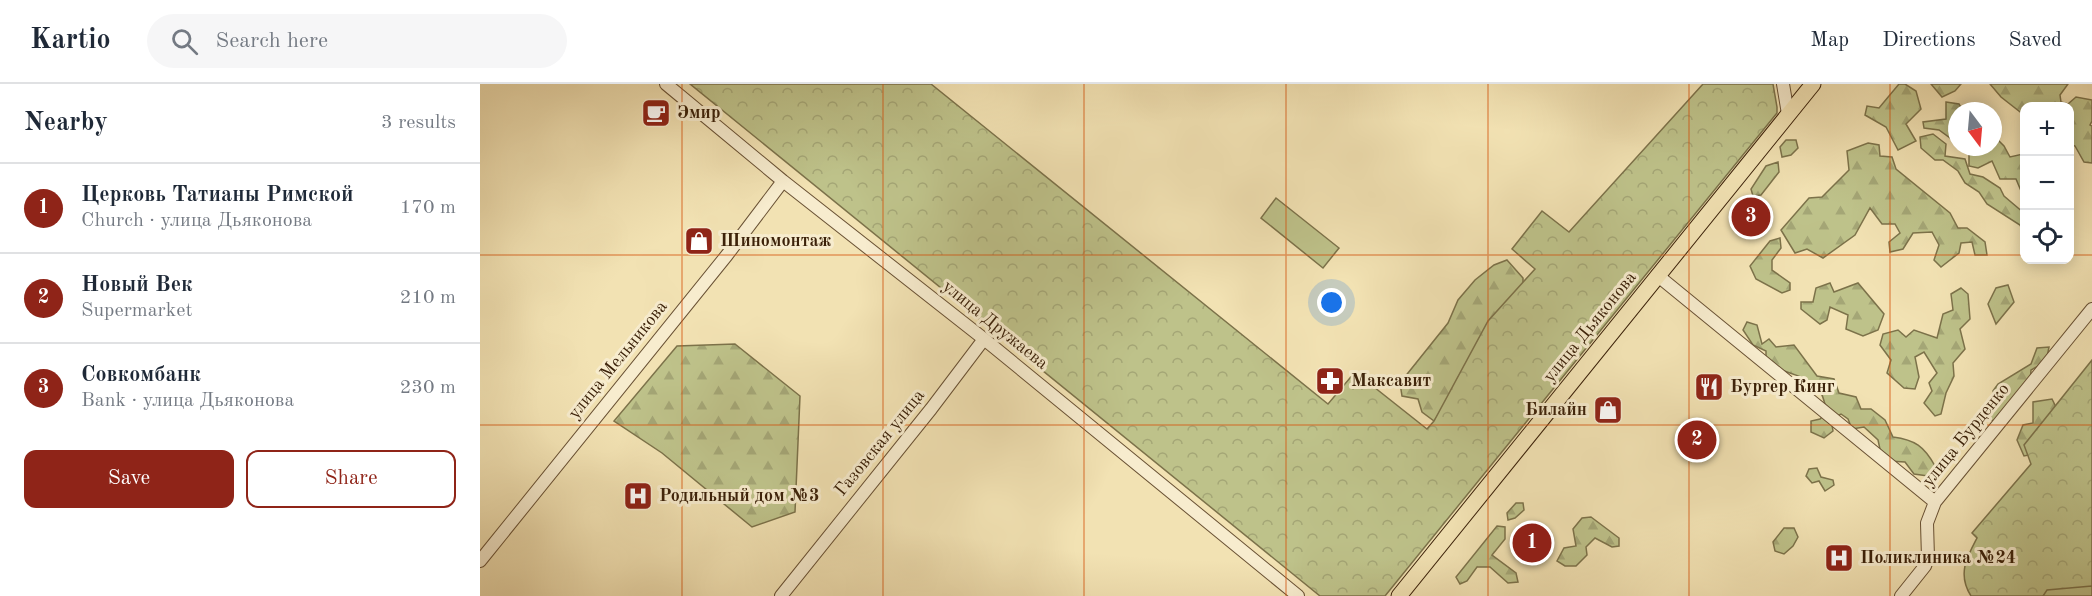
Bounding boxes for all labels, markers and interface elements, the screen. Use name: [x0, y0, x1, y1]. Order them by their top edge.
search box: [147, 14, 567, 68]
icon: search: [168, 25, 201, 58]
text: Kartio: [30, 27, 111, 55]
text: Search here: [216, 30, 328, 52]
text: Map: [1810, 30, 1849, 51]
text: Directions: [1882, 30, 1976, 51]
text: Saved: [2009, 30, 2062, 51]
cafe icon: Эмир: [640, 97, 672, 129]
north arrow: [1948, 102, 2002, 156]
map controls: [2020, 102, 2074, 264]
button: +: [2020, 102, 2074, 156]
place label: Эмир: [677, 104, 721, 122]
text: Nearby: [24, 110, 108, 136]
text: 3 results: [381, 113, 456, 133]
button: −: [2020, 156, 2074, 210]
text: Церковь Татианы Римской: [81, 184, 354, 206]
pin: 3: [1732, 194, 1770, 240]
text: 1: [38, 198, 49, 218]
text: 170 m: [400, 198, 456, 218]
button: locate: [2020, 210, 2074, 264]
text: Church · улица Дьяконова: [81, 211, 312, 231]
shop icon: Шиномонтаж: [683, 225, 715, 257]
place label: Шиномонтаж: [720, 232, 832, 250]
street label: улица Дьяконова: [1540, 268, 1640, 386]
text: Новый Век: [81, 274, 193, 296]
street label: улица Дружаева: [939, 277, 1051, 373]
text: 2: [38, 288, 49, 308]
text: 210 m: [400, 288, 456, 308]
your location: [1317, 288, 1346, 317]
street label: улица Мельникова: [565, 298, 671, 422]
text: Supermarket: [81, 301, 192, 321]
text: Совкомбанк: [81, 364, 201, 386]
pharmacy icon: Максавит: [1314, 365, 1346, 397]
restaurant icon: Бургер Кинг: [1693, 371, 1725, 403]
place label: Максавит: [1351, 372, 1431, 390]
text: 3: [38, 378, 49, 398]
text: 230 m: [400, 378, 456, 398]
place label: Бургер Кинг: [1730, 378, 1835, 396]
street label: улица Бурденко: [1919, 380, 2013, 490]
street label: Газовская улица: [832, 386, 928, 500]
text: Bank · улица Дьяконова: [81, 391, 294, 411]
shop icon: Билайн: [1592, 394, 1624, 426]
place label: Билайн: [1525, 401, 1587, 419]
pin: 2: [1678, 418, 1716, 462]
button: Save: [24, 450, 234, 508]
button: Share: [246, 450, 456, 508]
hospital icon: Родильный дом №3: [622, 480, 654, 512]
place label: Родильный дом №3: [659, 487, 819, 505]
pin: 1: [1512, 520, 1552, 566]
hospital icon: Поликлиника №24: [1823, 542, 1855, 574]
place label: Поликлиника №24: [1860, 549, 2016, 567]

